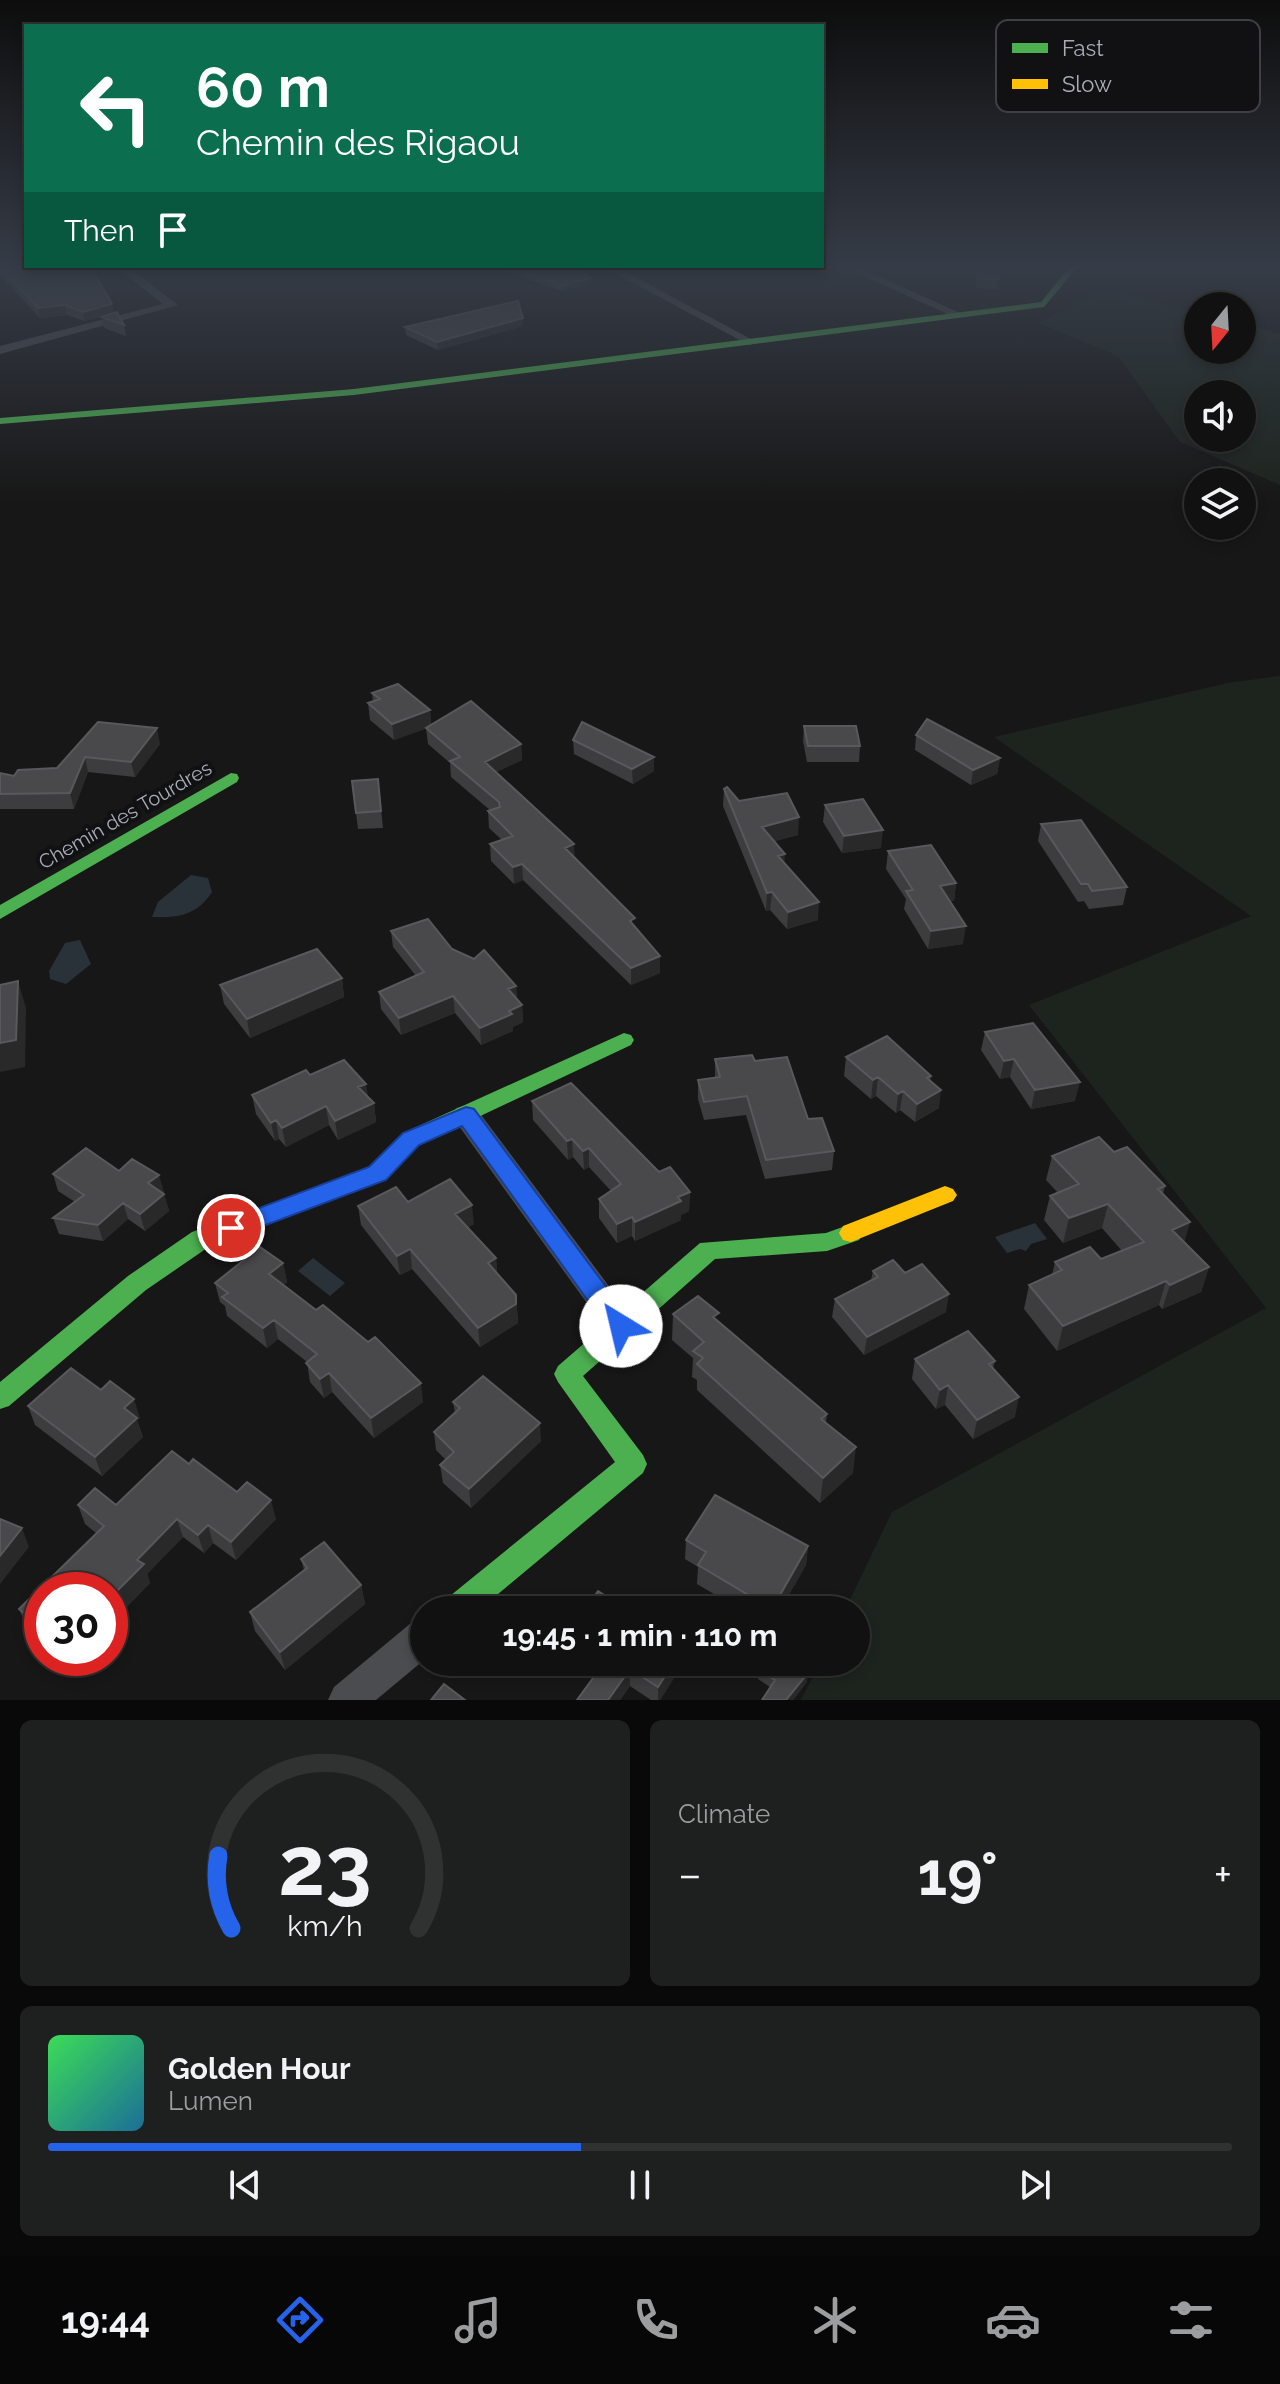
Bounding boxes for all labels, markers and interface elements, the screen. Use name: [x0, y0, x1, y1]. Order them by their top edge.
legend: [996, 20, 1260, 112]
text: Fast: [1062, 35, 1104, 61]
text: 60 m: [196, 54, 330, 120]
icon: left: [64, 56, 168, 160]
text: Slow: [1062, 71, 1112, 97]
text: Chemin des Rigaou: [196, 121, 520, 163]
icon: arrive: [151, 208, 195, 252]
text: Then: [64, 213, 135, 248]
north arrow: [1184, 292, 1256, 364]
map controls: [1184, 292, 1256, 540]
button: sound: [1184, 380, 1256, 452]
button: layers: [1184, 468, 1256, 540]
street label: Chemin des Tourdres: [34, 756, 216, 874]
pin: [197, 1194, 265, 1262]
icon: arrive: [209, 1206, 253, 1250]
position arrow: [579, 1284, 663, 1368]
speed limit sign: 30: [24, 1572, 128, 1676]
text: 19:45 · 1 min · 110 m: [503, 1618, 777, 1653]
text: Climate: [678, 1799, 770, 1829]
text: 23: [278, 1817, 372, 1914]
text: 19°: [918, 1839, 998, 1909]
text: −: [678, 1849, 702, 1900]
text: +: [1214, 1849, 1232, 1900]
text: km/h: [287, 1909, 363, 1943]
text: Golden Hour: [168, 2051, 351, 2086]
text: Lumen: [168, 2086, 253, 2116]
icon: previous: [223, 2163, 267, 2207]
icon: pause: [618, 2163, 662, 2207]
icon: next: [1013, 2163, 1057, 2207]
icon: directions: [272, 2292, 328, 2348]
icon: music: [450, 2292, 506, 2348]
icon: phone: [628, 2292, 684, 2348]
icon: climate: [807, 2292, 863, 2348]
icon: car: [985, 2292, 1041, 2348]
icon: filters: [1163, 2292, 1219, 2348]
text: 19:44: [61, 2299, 150, 2341]

